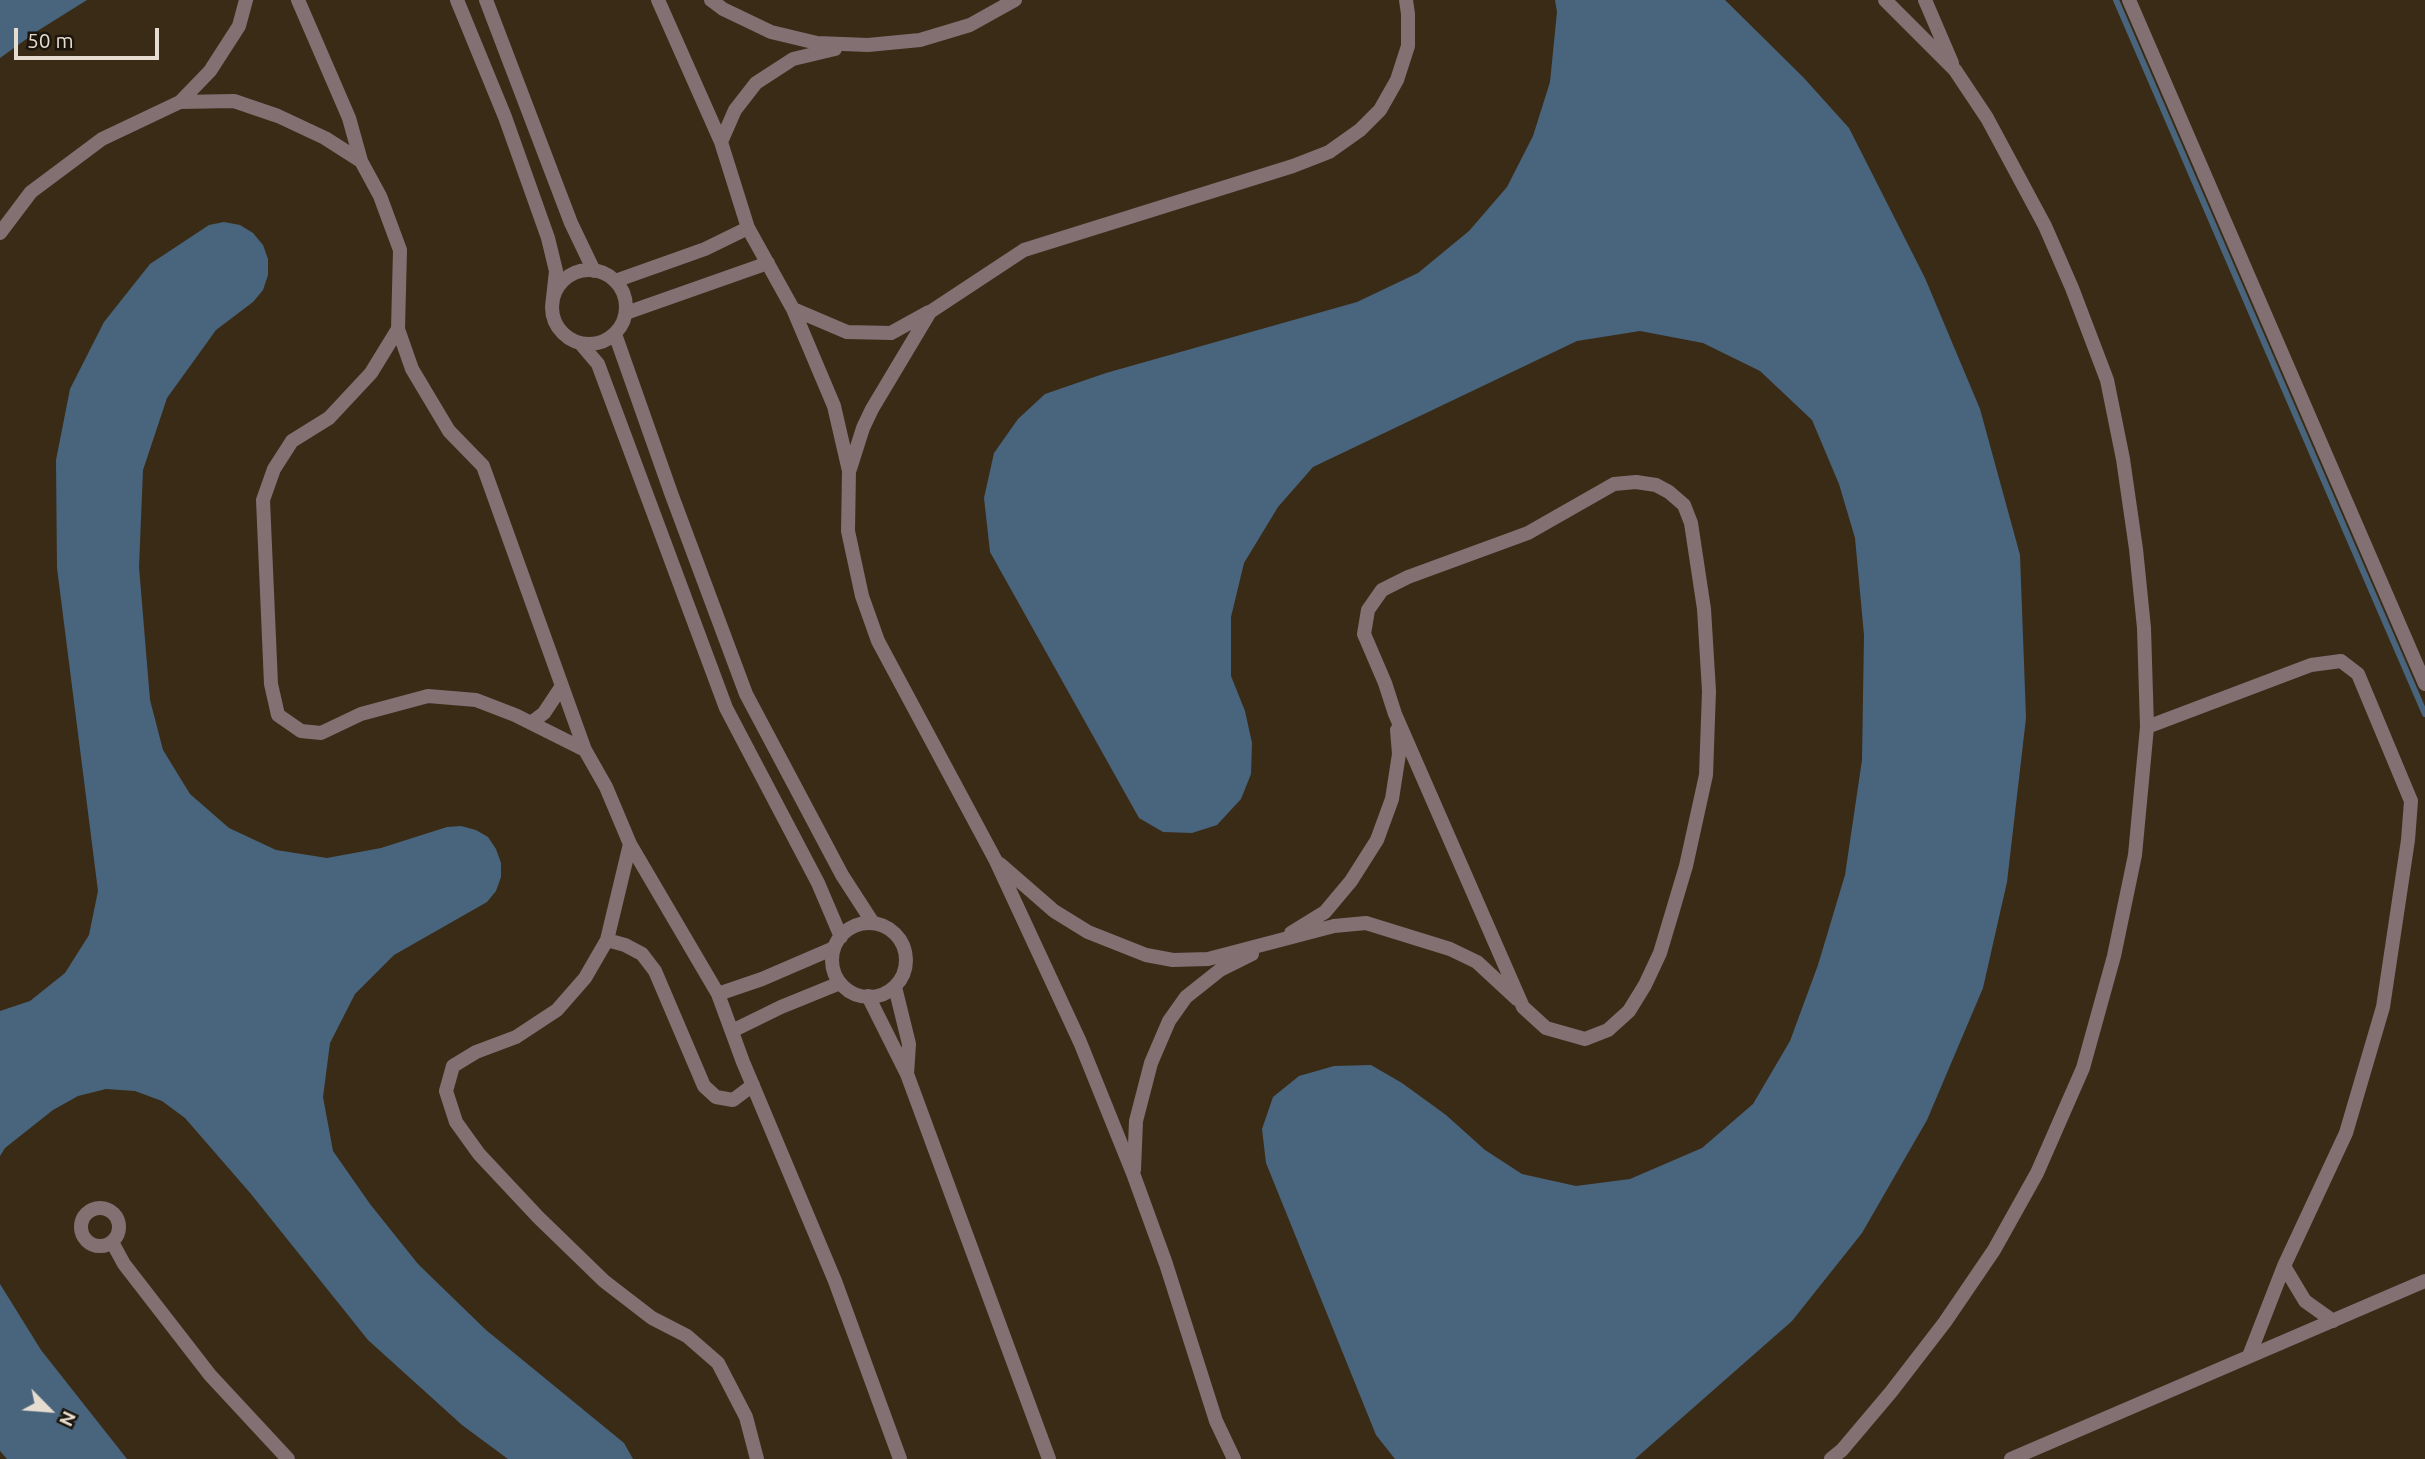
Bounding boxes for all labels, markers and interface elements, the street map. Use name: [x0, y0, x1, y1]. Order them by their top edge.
scale bar: [18, 14, 163, 58]
text: 50 m: [27, 28, 74, 52]
north arrow: [14, 1375, 84, 1445]
text: N: [55, 1408, 81, 1430]

